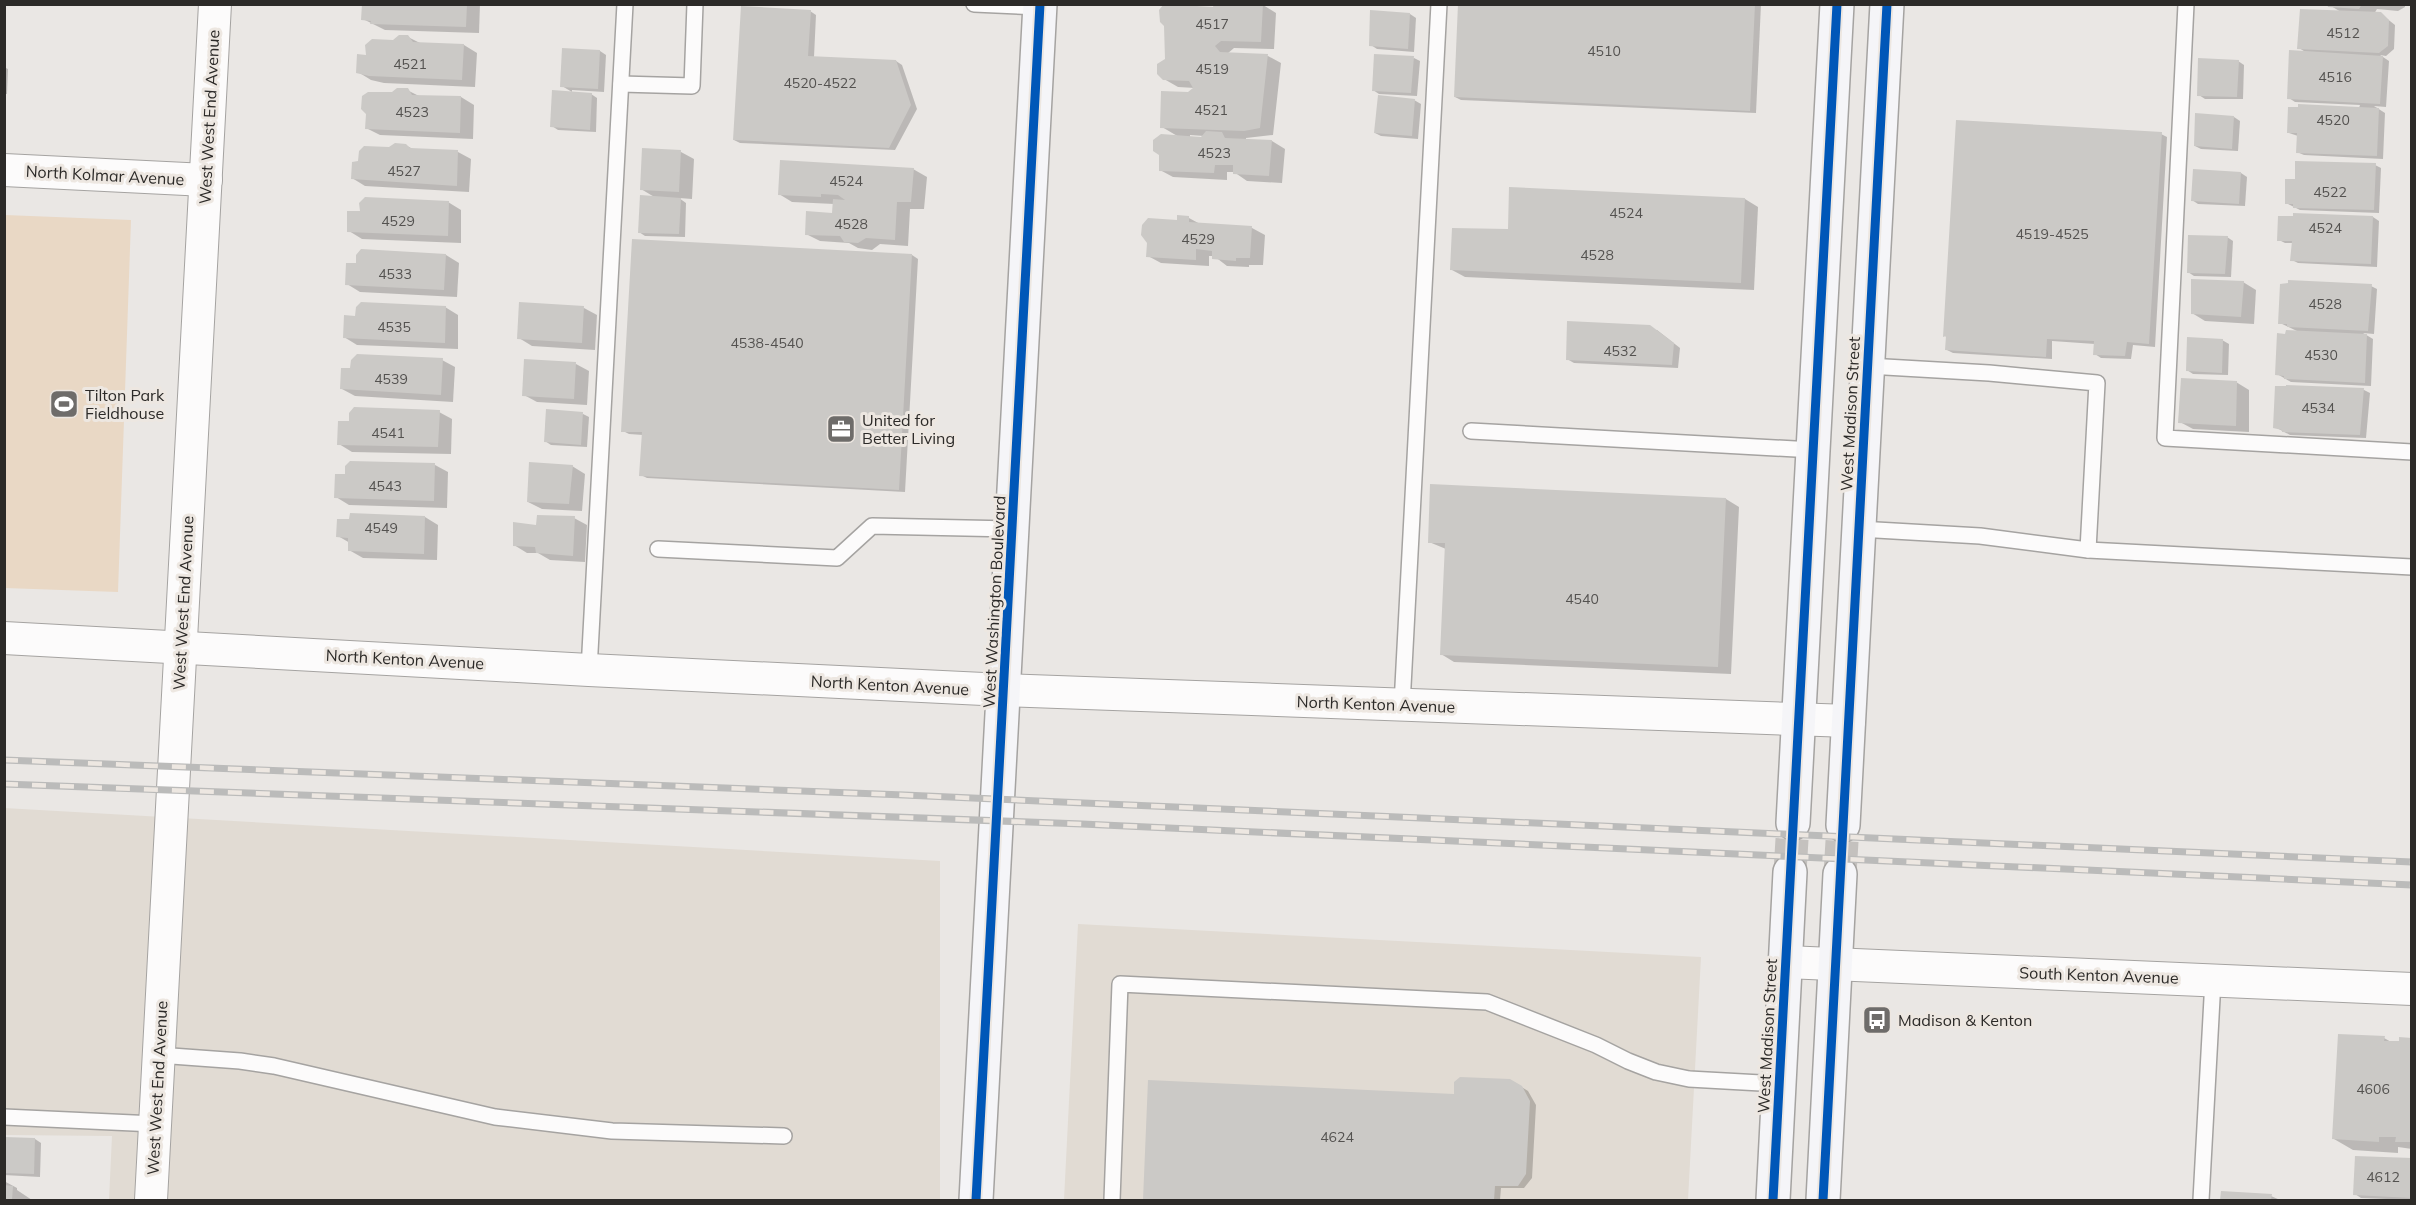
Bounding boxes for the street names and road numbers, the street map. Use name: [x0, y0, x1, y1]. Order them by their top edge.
street label: West West End Avenue: [194, 29, 224, 205]
street label: North Kolmar Avenue: [25, 161, 185, 189]
street label: West Madison Street: [1836, 336, 1864, 492]
street label: West Washington Boulevard: [978, 495, 1010, 709]
street label: West West End Avenue: [168, 515, 198, 691]
street label: North Kenton Avenue: [325, 645, 485, 673]
street label: North Kenton Avenue: [810, 671, 970, 699]
street label: North Kenton Avenue: [1296, 691, 1456, 717]
street label: West Madison Street: [1753, 958, 1781, 1114]
street label: South Kenton Avenue: [2019, 962, 2179, 988]
street label: West West End Avenue: [142, 1000, 172, 1176]

